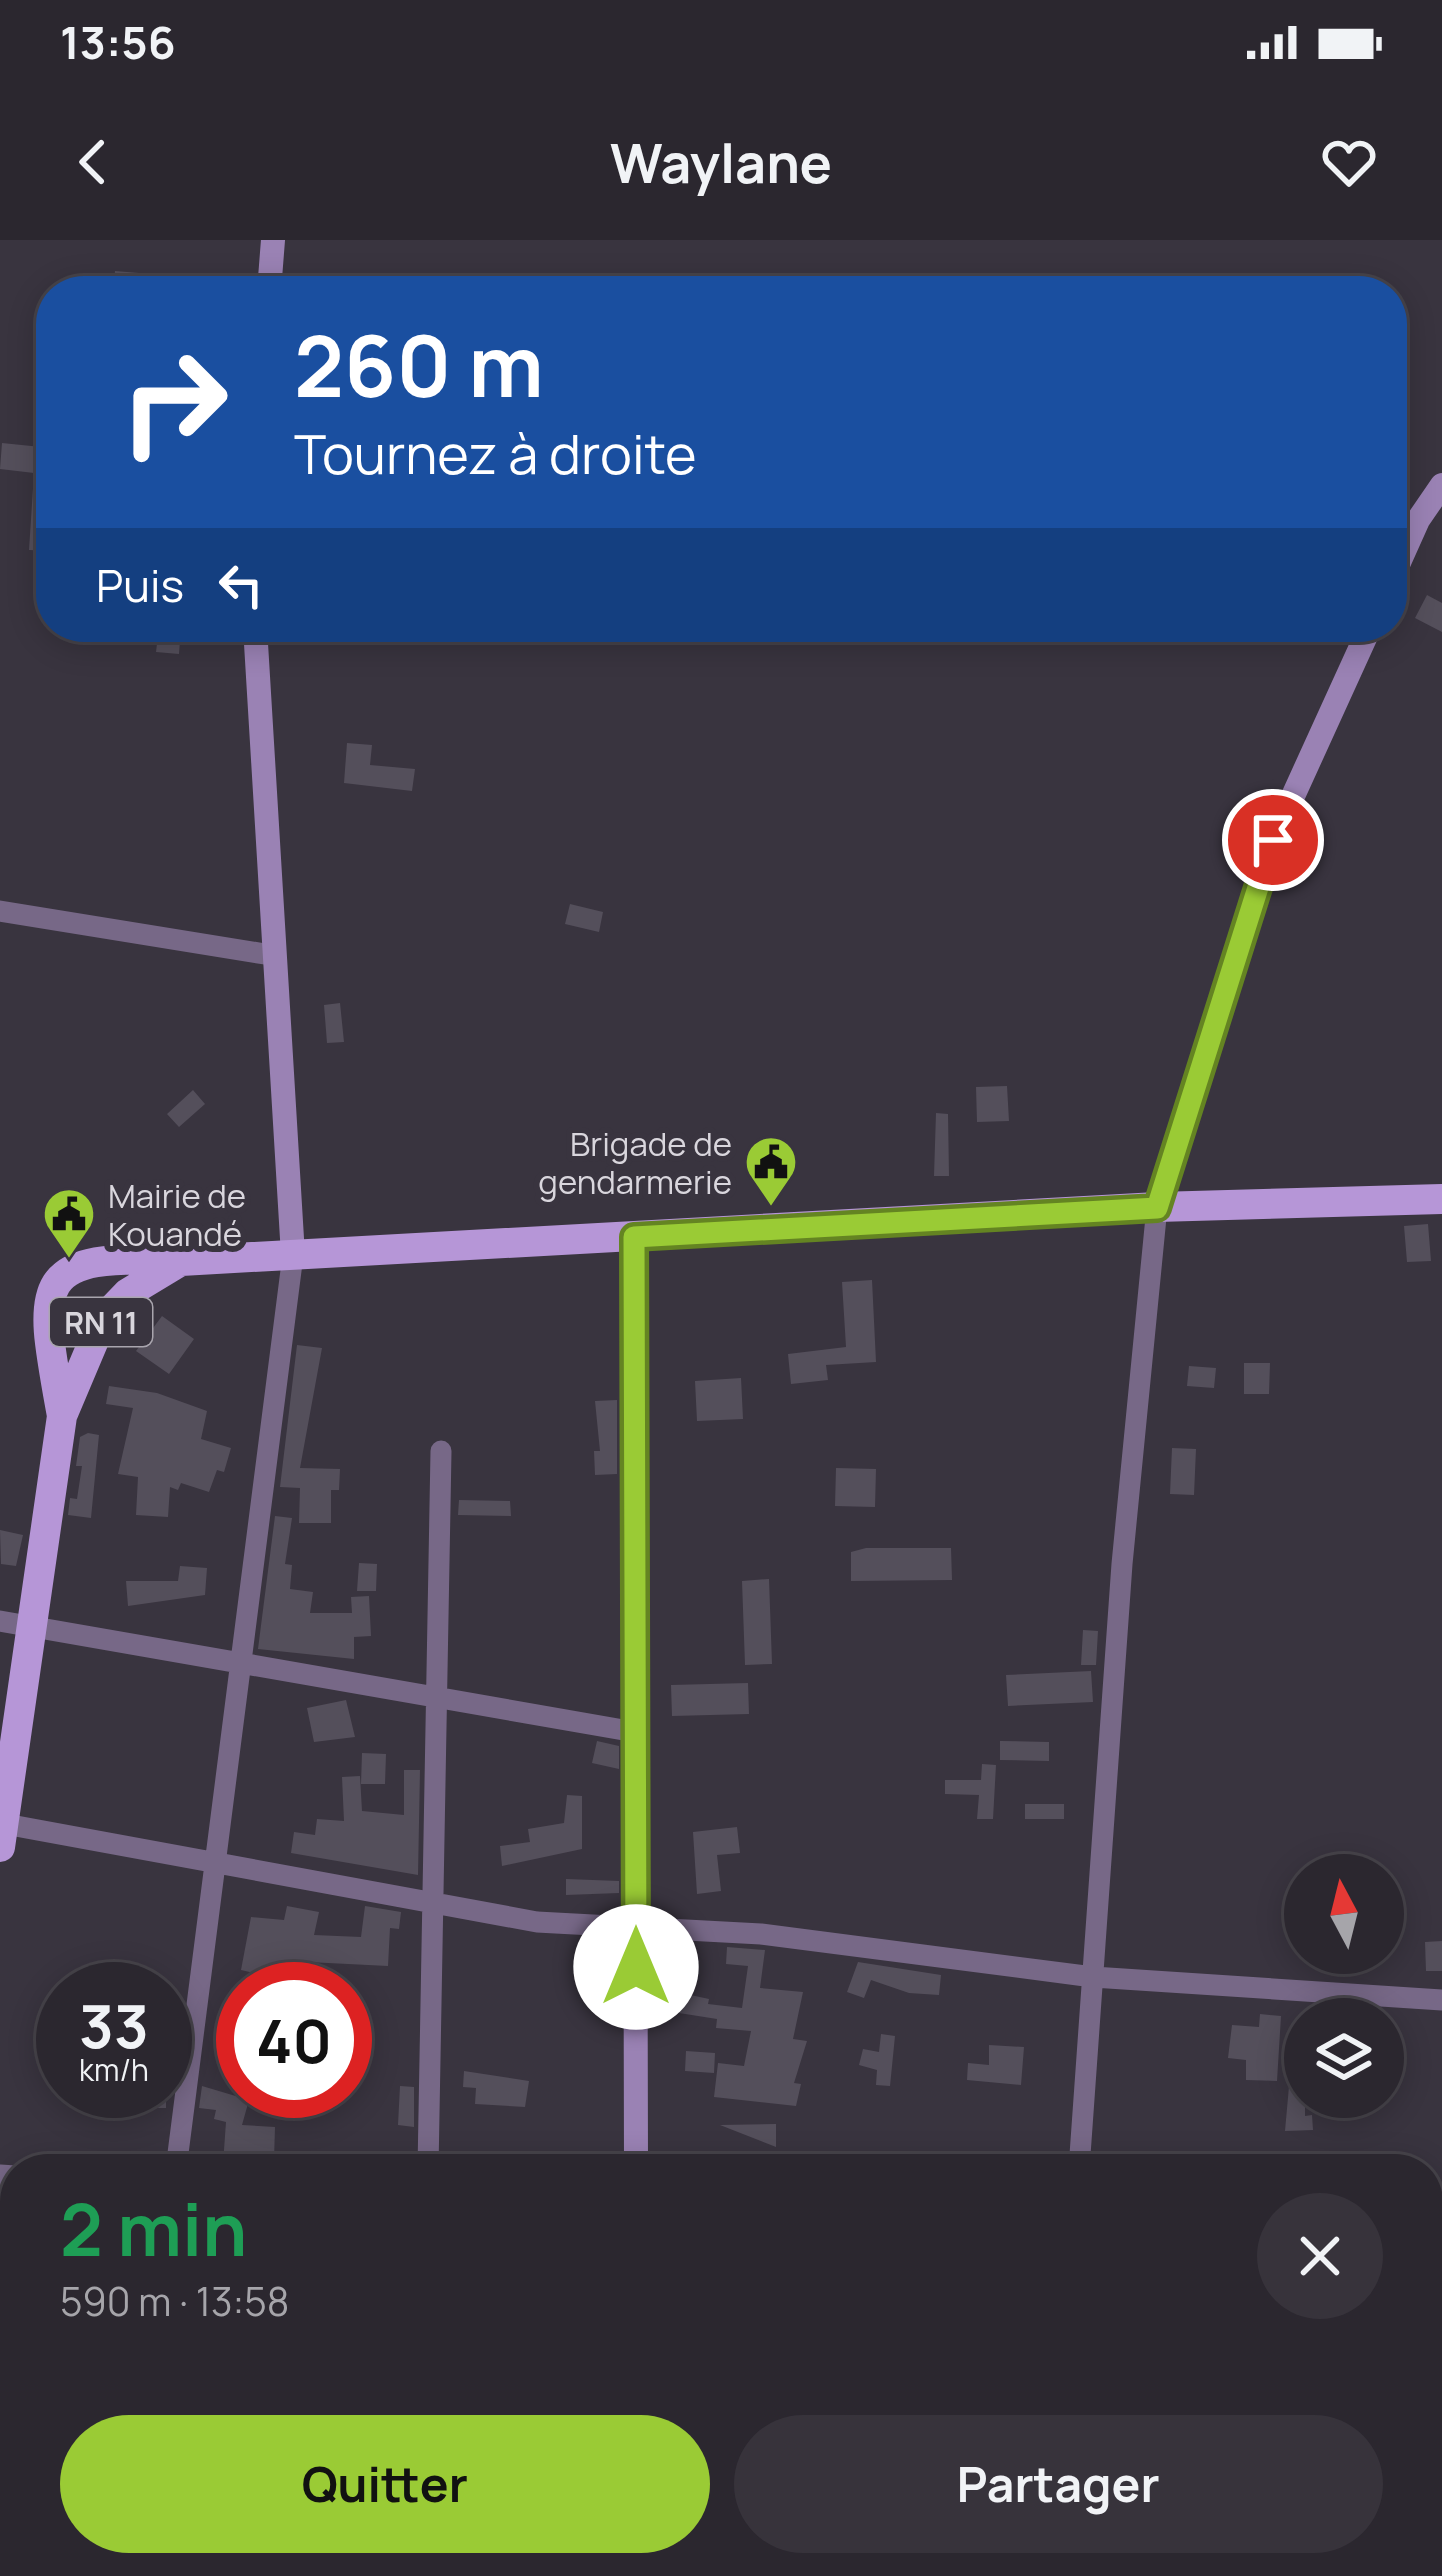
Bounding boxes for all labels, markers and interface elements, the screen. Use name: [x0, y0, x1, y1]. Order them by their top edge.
text: 13:56: [60, 11, 176, 73]
text: Waylane: [610, 125, 832, 199]
icon: back: [60, 129, 126, 195]
icon: heart: [1316, 129, 1382, 195]
text: 260 m: [294, 307, 544, 422]
icon: right: [96, 324, 252, 480]
text: Tournez à droite: [294, 416, 697, 490]
icon: left: [208, 552, 274, 618]
text: Puis: [96, 554, 184, 616]
pin: [1222, 789, 1324, 891]
icon: arrive: [1240, 807, 1306, 873]
place label: Brigade de gendarmerie: [538, 1121, 732, 1204]
public building icon: Brigade de gendarmerie: [743, 1134, 799, 1208]
place label: Mairie de Kouandé: [108, 1173, 246, 1256]
public building icon: Mairie de Kouandé: [41, 1186, 97, 1260]
road number: RN 11: [50, 1298, 152, 1346]
north arrow: [1284, 1854, 1404, 1974]
map controls: [1284, 1854, 1404, 2118]
position arrow: [573, 1904, 699, 2030]
speed limit sign: 40: [216, 1962, 372, 2118]
text: 33: [79, 1984, 149, 2066]
button: layers: [1284, 1998, 1404, 2118]
text: km/h: [79, 2049, 149, 2090]
text: 2 min: [60, 2179, 247, 2278]
button: close: [1257, 2193, 1383, 2319]
text: 590 m · 13:58: [60, 2274, 289, 2328]
button: Quitter: [60, 2415, 710, 2553]
button: Partager: [734, 2415, 1383, 2553]

